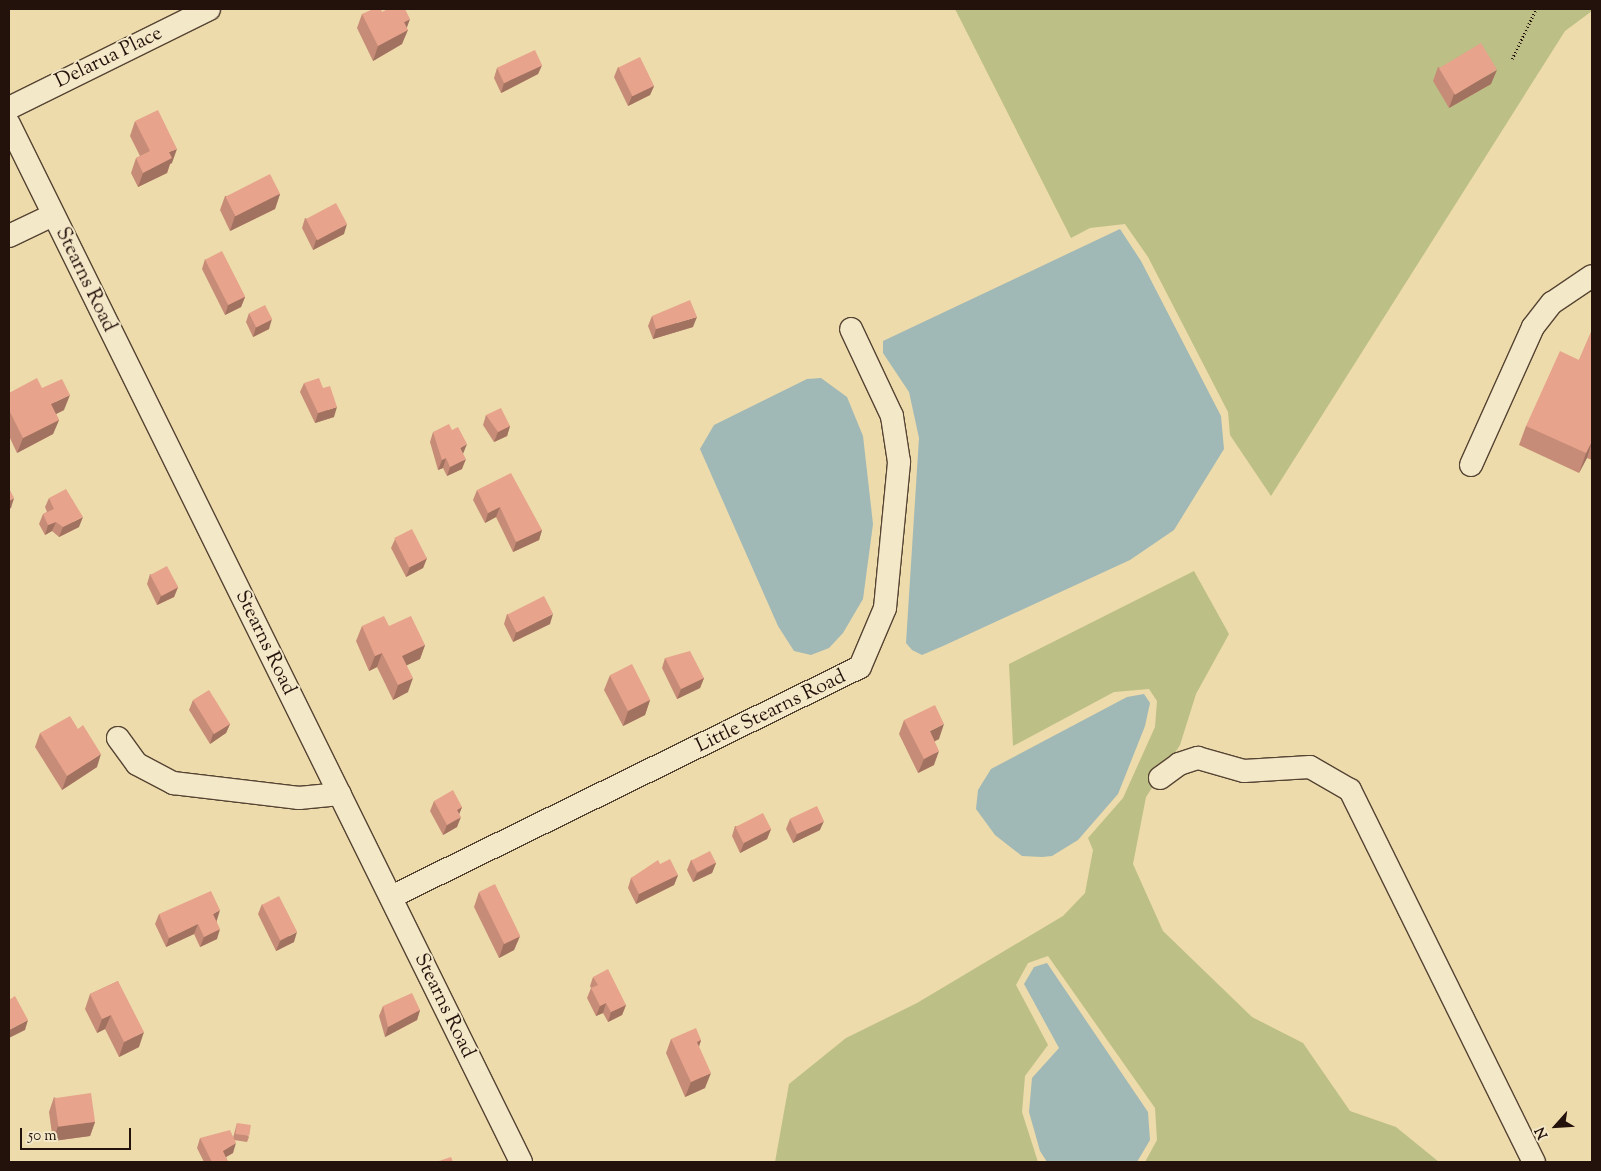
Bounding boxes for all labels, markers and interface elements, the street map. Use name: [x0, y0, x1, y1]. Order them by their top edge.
street label: Delarua Place: [52, 22, 166, 94]
street label: Stearns Road: [49, 224, 121, 336]
street label: Stearns Road: [229, 587, 301, 699]
street label: Little Stearns Road: [692, 665, 850, 759]
street label: Stearns Road: [408, 950, 480, 1062]
north arrow: [1531, 1101, 1581, 1151]
scale bar: [22, 1118, 134, 1150]
text: N: [1531, 1123, 1554, 1142]
text: 50 m: [28, 1126, 57, 1147]

